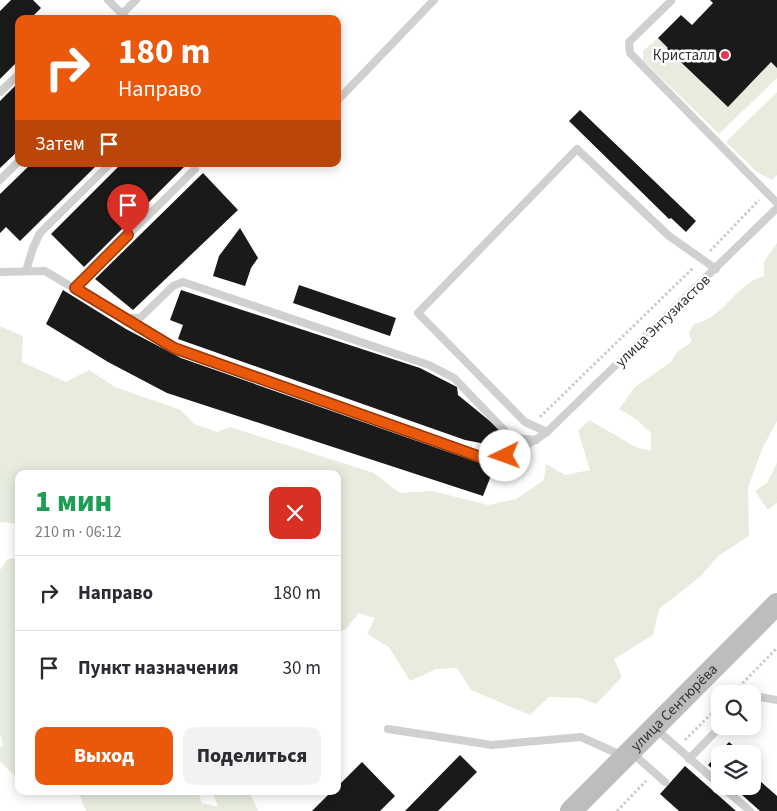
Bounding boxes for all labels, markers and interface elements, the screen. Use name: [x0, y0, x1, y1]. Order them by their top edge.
text: 180 m: [118, 27, 210, 77]
icon: right: [35, 35, 100, 100]
place label: Кристалл: [653, 45, 715, 66]
marker: Кристалл: [719, 49, 731, 61]
text: Направо: [118, 73, 202, 105]
icon: arrive: [95, 130, 123, 158]
text: Затем: [35, 131, 85, 158]
pin: [107, 184, 149, 235]
icon: arrive: [114, 191, 142, 219]
street label: улица Энтузиастов: [611, 270, 716, 372]
position arrow: [478, 429, 530, 481]
text: 1 мин: [35, 480, 112, 523]
button: close: [269, 487, 321, 539]
text: 210 m · 06:12: [35, 521, 122, 543]
icon: right: [35, 579, 63, 607]
text: Направо: [78, 580, 153, 607]
text: 180 m: [273, 580, 321, 607]
icon: arrive: [35, 654, 63, 682]
text: Пункт назначения: [78, 655, 239, 682]
text: 30 m: [283, 655, 321, 682]
street label: улица Сентюрёва: [626, 659, 722, 756]
map controls: [711, 685, 761, 795]
button: search: [711, 685, 761, 735]
button: Выход: [35, 727, 173, 785]
button: Поделиться: [183, 727, 321, 785]
button: layers: [711, 745, 761, 795]

